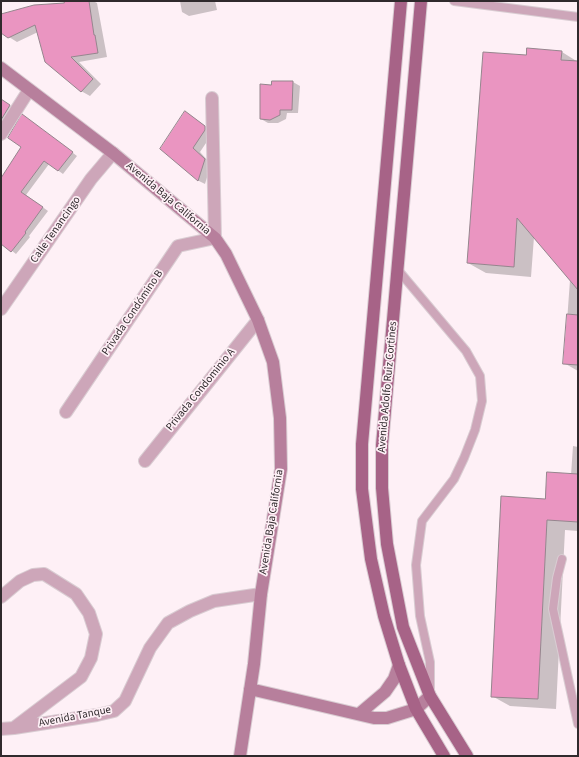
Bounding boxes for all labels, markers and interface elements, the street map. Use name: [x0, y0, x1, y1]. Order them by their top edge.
street label: Avenida Baja California: [123, 160, 213, 238]
street label: Calle Tenancingo: [28, 194, 84, 266]
street label: Privada Condómino B: [100, 268, 166, 358]
street label: Avenida Adolfo Ruiz Cortines: [376, 321, 400, 453]
street label: Privada Condominio A: [164, 346, 238, 434]
street label: Avenida Baja California: [257, 469, 287, 575]
street label: Avenida Tanque: [38, 704, 112, 730]

